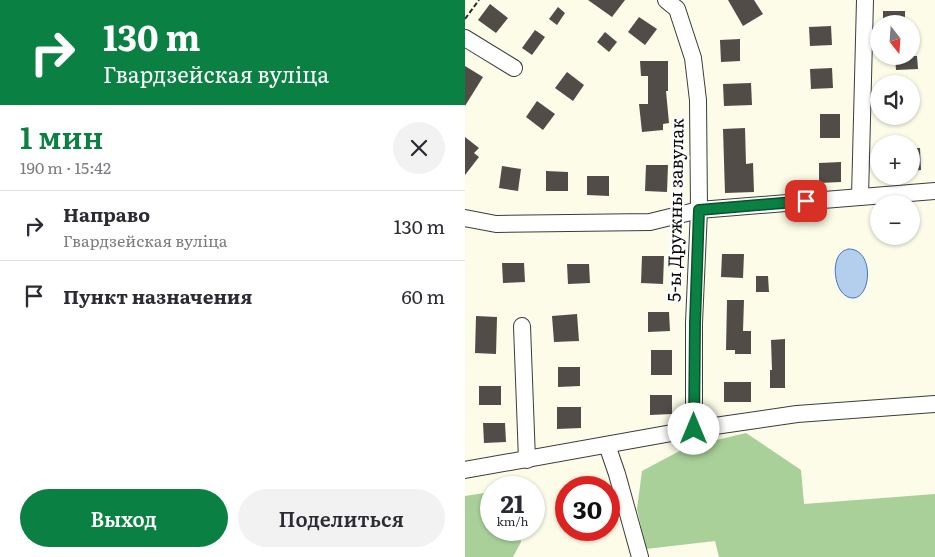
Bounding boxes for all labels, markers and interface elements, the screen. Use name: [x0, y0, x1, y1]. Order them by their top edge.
text: 130 m: [103, 10, 200, 62]
north arrow: [870, 15, 920, 65]
map controls: [870, 15, 920, 245]
icon: right: [20, 20, 85, 85]
text: Гвардзейская вуліца: [103, 57, 329, 90]
button: sound: [870, 75, 920, 125]
text: 1 мин: [20, 114, 103, 158]
street label: 5-ы Дружны завулак: [659, 118, 690, 302]
button: close: [393, 122, 445, 174]
button: +: [870, 135, 920, 185]
text: 190 m · 15:42: [20, 155, 111, 179]
pin: [785, 180, 827, 222]
icon: arrive: [792, 187, 820, 215]
button: −: [870, 195, 920, 245]
text: Направо: [63, 200, 150, 228]
icon: right: [20, 212, 48, 240]
text: 130 m: [394, 212, 445, 240]
text: Гвардзейская вуліца: [63, 228, 227, 252]
icon: arrive: [20, 282, 48, 310]
text: Пункт назначения: [63, 282, 252, 310]
text: 60 m: [402, 282, 445, 310]
position arrow: [667, 402, 719, 454]
speed limit sign: 30: [555, 476, 620, 541]
text: 21: [501, 484, 524, 521]
button: Выход: [20, 489, 228, 547]
button: Поделиться: [238, 489, 445, 547]
text: km/h: [497, 512, 528, 530]

